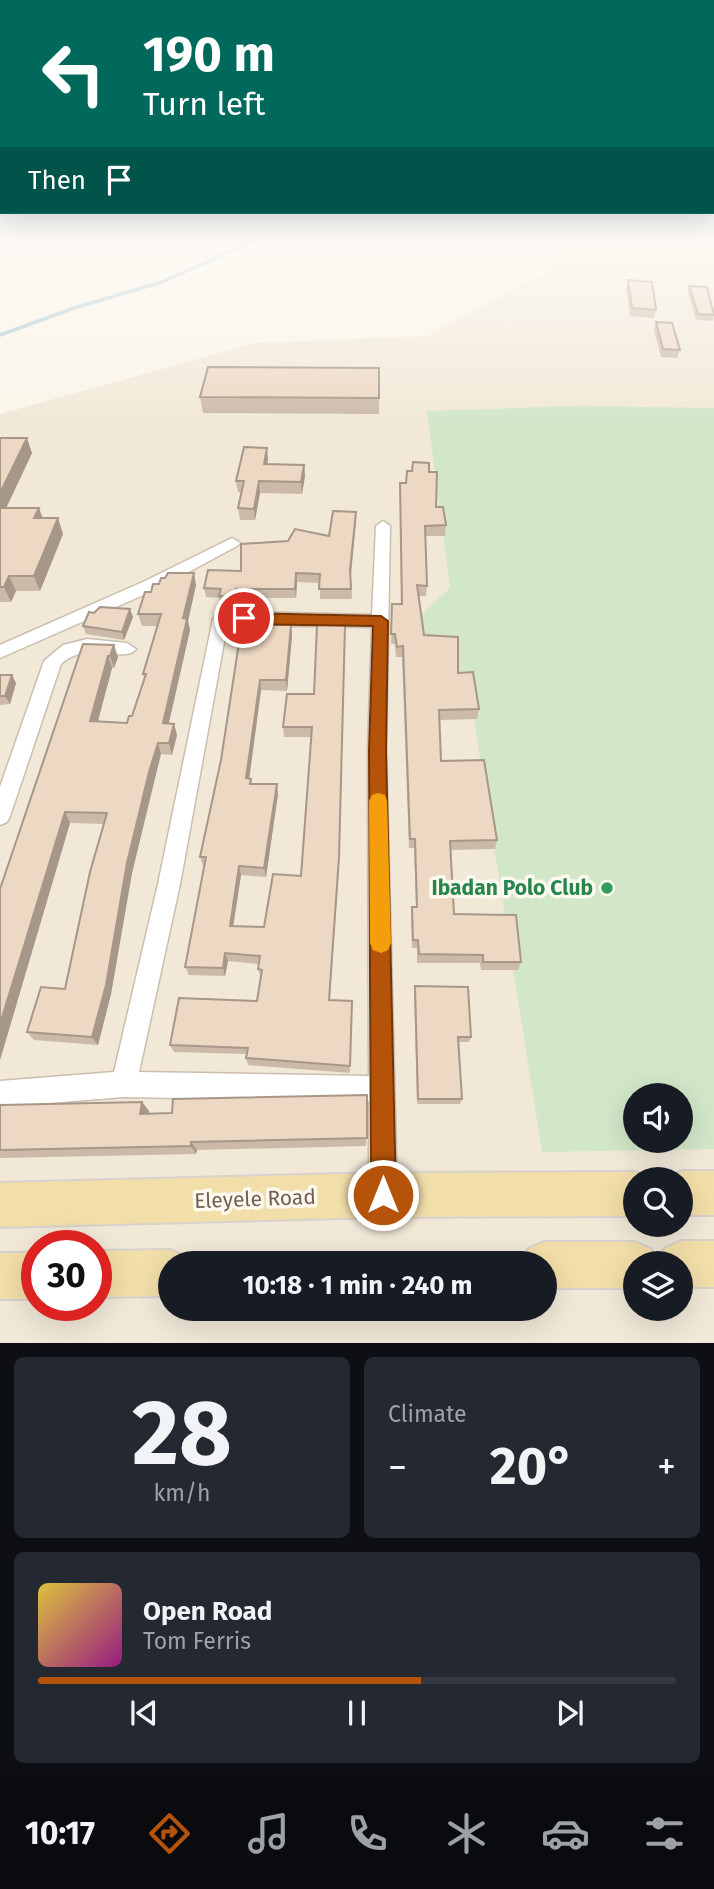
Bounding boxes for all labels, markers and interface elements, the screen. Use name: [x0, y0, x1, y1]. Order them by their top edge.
text: 190 m: [143, 25, 275, 84]
icon: left: [28, 28, 119, 119]
text: Turn left: [143, 85, 265, 123]
icon: arrive: [100, 161, 138, 199]
text: Then: [28, 165, 86, 196]
pin: [214, 588, 274, 648]
icon: arrive: [225, 599, 263, 637]
place label: Ibadan Polo Club: [432, 875, 593, 901]
marker: Ibadan Polo Club: [599, 880, 615, 896]
map controls: [623, 1083, 693, 1321]
button: sound: [623, 1083, 693, 1153]
position arrow: [346, 1158, 420, 1232]
button: search: [623, 1167, 693, 1237]
street label: Eleyele Road: [194, 1184, 316, 1214]
speed limit sign: 30: [21, 1230, 112, 1321]
button: layers: [623, 1251, 693, 1321]
text: 10:18 · 1 min · 240 m: [242, 1270, 473, 1301]
text: 28: [132, 1379, 232, 1488]
text: Climate: [388, 1400, 467, 1428]
text: 20°: [490, 1435, 574, 1498]
text: −: [388, 1444, 407, 1490]
text: +: [657, 1444, 676, 1490]
text: km/h: [154, 1479, 210, 1507]
text: Open Road: [143, 1596, 272, 1627]
text: Tom Ferris: [143, 1627, 251, 1655]
icon: previous: [125, 1694, 163, 1732]
icon: pause: [338, 1694, 376, 1732]
icon: next: [551, 1694, 589, 1732]
icon: directions: [145, 1809, 194, 1858]
icon: music: [244, 1809, 293, 1858]
icon: phone: [343, 1809, 392, 1858]
icon: climate: [442, 1809, 491, 1858]
icon: car: [541, 1809, 590, 1858]
icon: filters: [640, 1809, 689, 1858]
text: 10:17: [25, 1814, 95, 1852]

